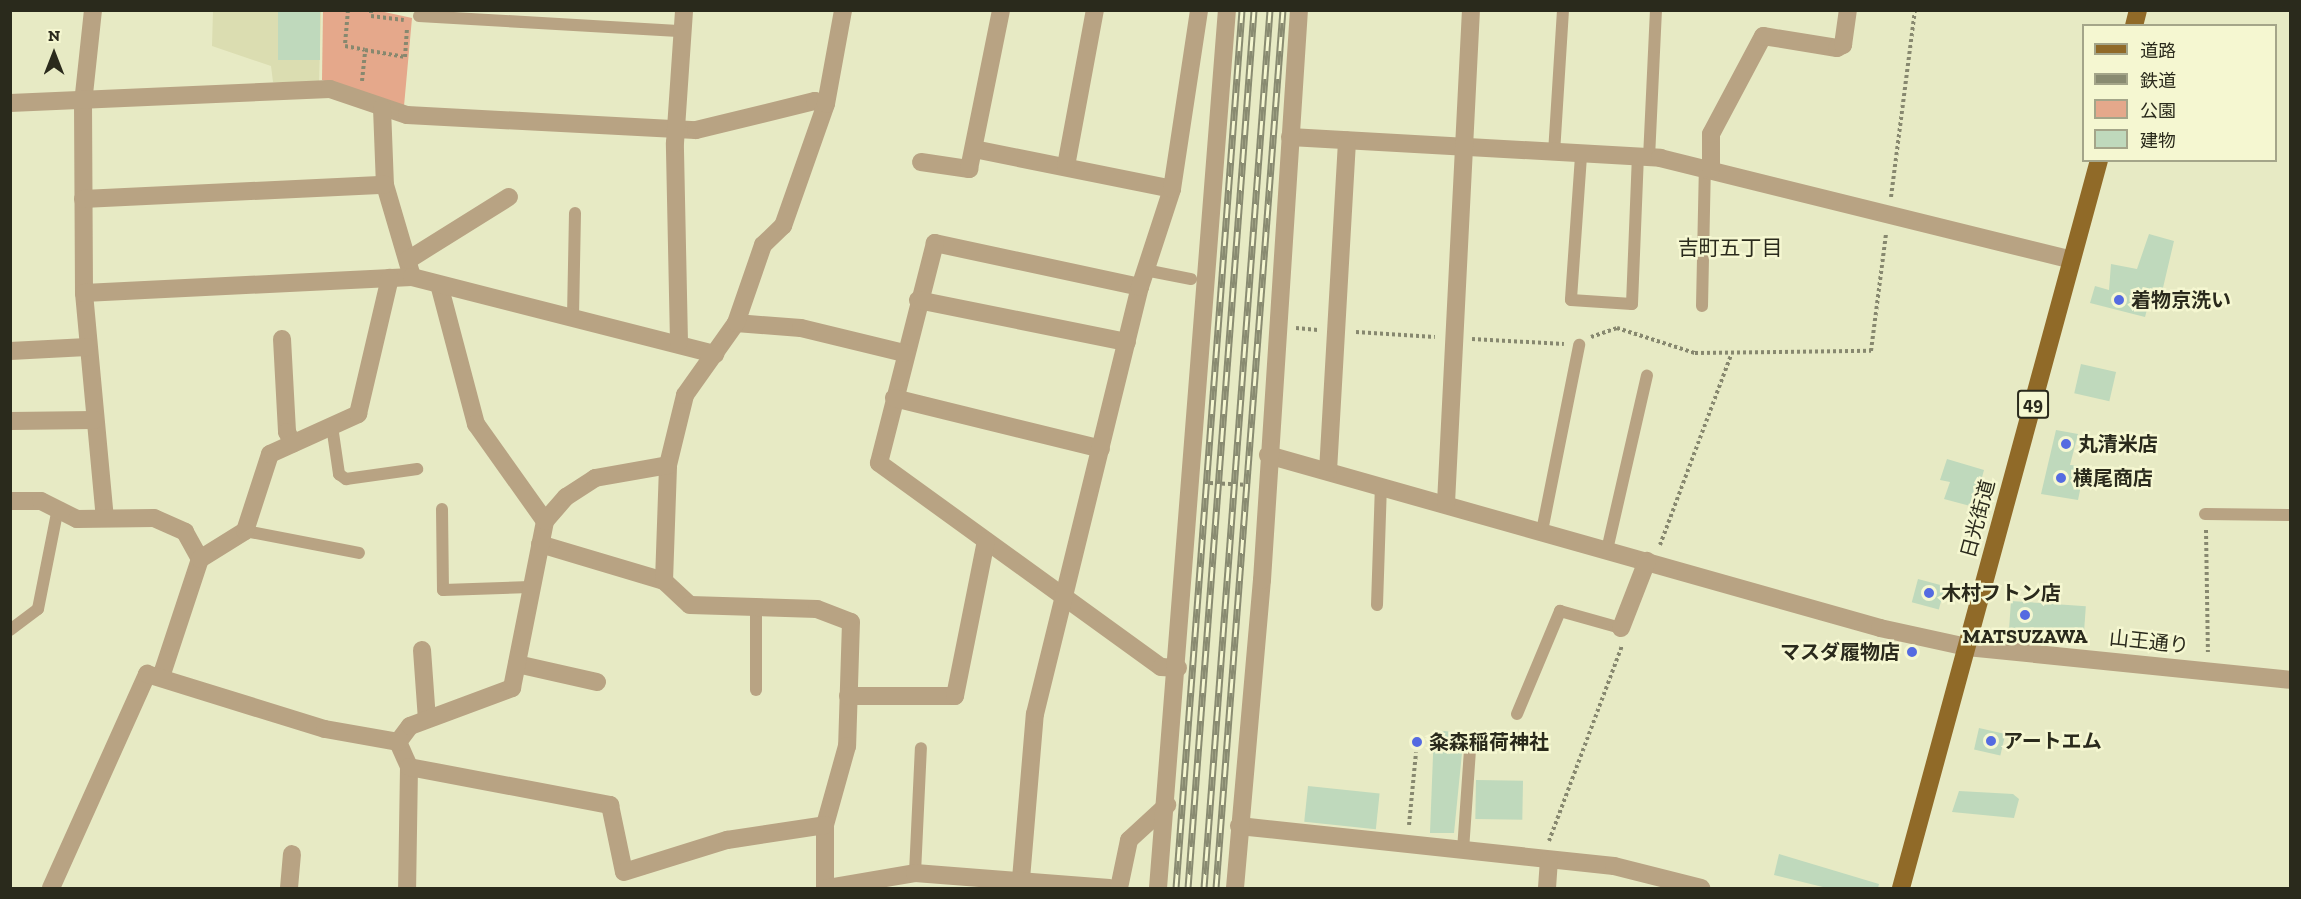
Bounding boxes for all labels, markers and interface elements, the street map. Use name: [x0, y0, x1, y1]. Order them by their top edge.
north arrow: [24, 24, 84, 84]
legend: [2082, 24, 2277, 162]
text: N: [48, 26, 60, 45]
text: 道路: [2140, 40, 2176, 62]
text: 鉄道: [2140, 70, 2176, 92]
text: 公園: [2140, 100, 2176, 122]
text: 建物: [2140, 130, 2176, 152]
district label: 吉町五丁目: [1678, 235, 1782, 261]
place label: 着物京洗い: [2131, 288, 2231, 312]
marker: 着物京洗い: [2112, 293, 2126, 307]
road number: 49: [2016, 389, 2050, 419]
place label: 丸清米店: [2078, 432, 2158, 456]
marker: 丸清米店: [2059, 437, 2073, 451]
place label: 横尾商店: [2073, 466, 2153, 490]
marker: 横尾商店: [2054, 471, 2068, 485]
street label: 日光街道: [1956, 477, 2000, 561]
place label: 木村フトン店: [1941, 581, 2061, 605]
marker: 木村フトン店: [1922, 586, 1936, 600]
marker: MATSUZAWA: [2018, 608, 2032, 622]
place label: MATSUZAWA: [1963, 624, 2087, 648]
street label: 山王通り: [2108, 626, 2190, 658]
place label: マスダ履物店: [1780, 640, 1900, 664]
marker: マスダ履物店: [1905, 645, 1919, 659]
place label: アートエム: [2003, 729, 2102, 753]
place label: 粂森稲荷神社: [1429, 730, 1549, 754]
marker: アートエム: [1984, 734, 1998, 748]
marker: 粂森稲荷神社: [1410, 735, 1424, 749]

